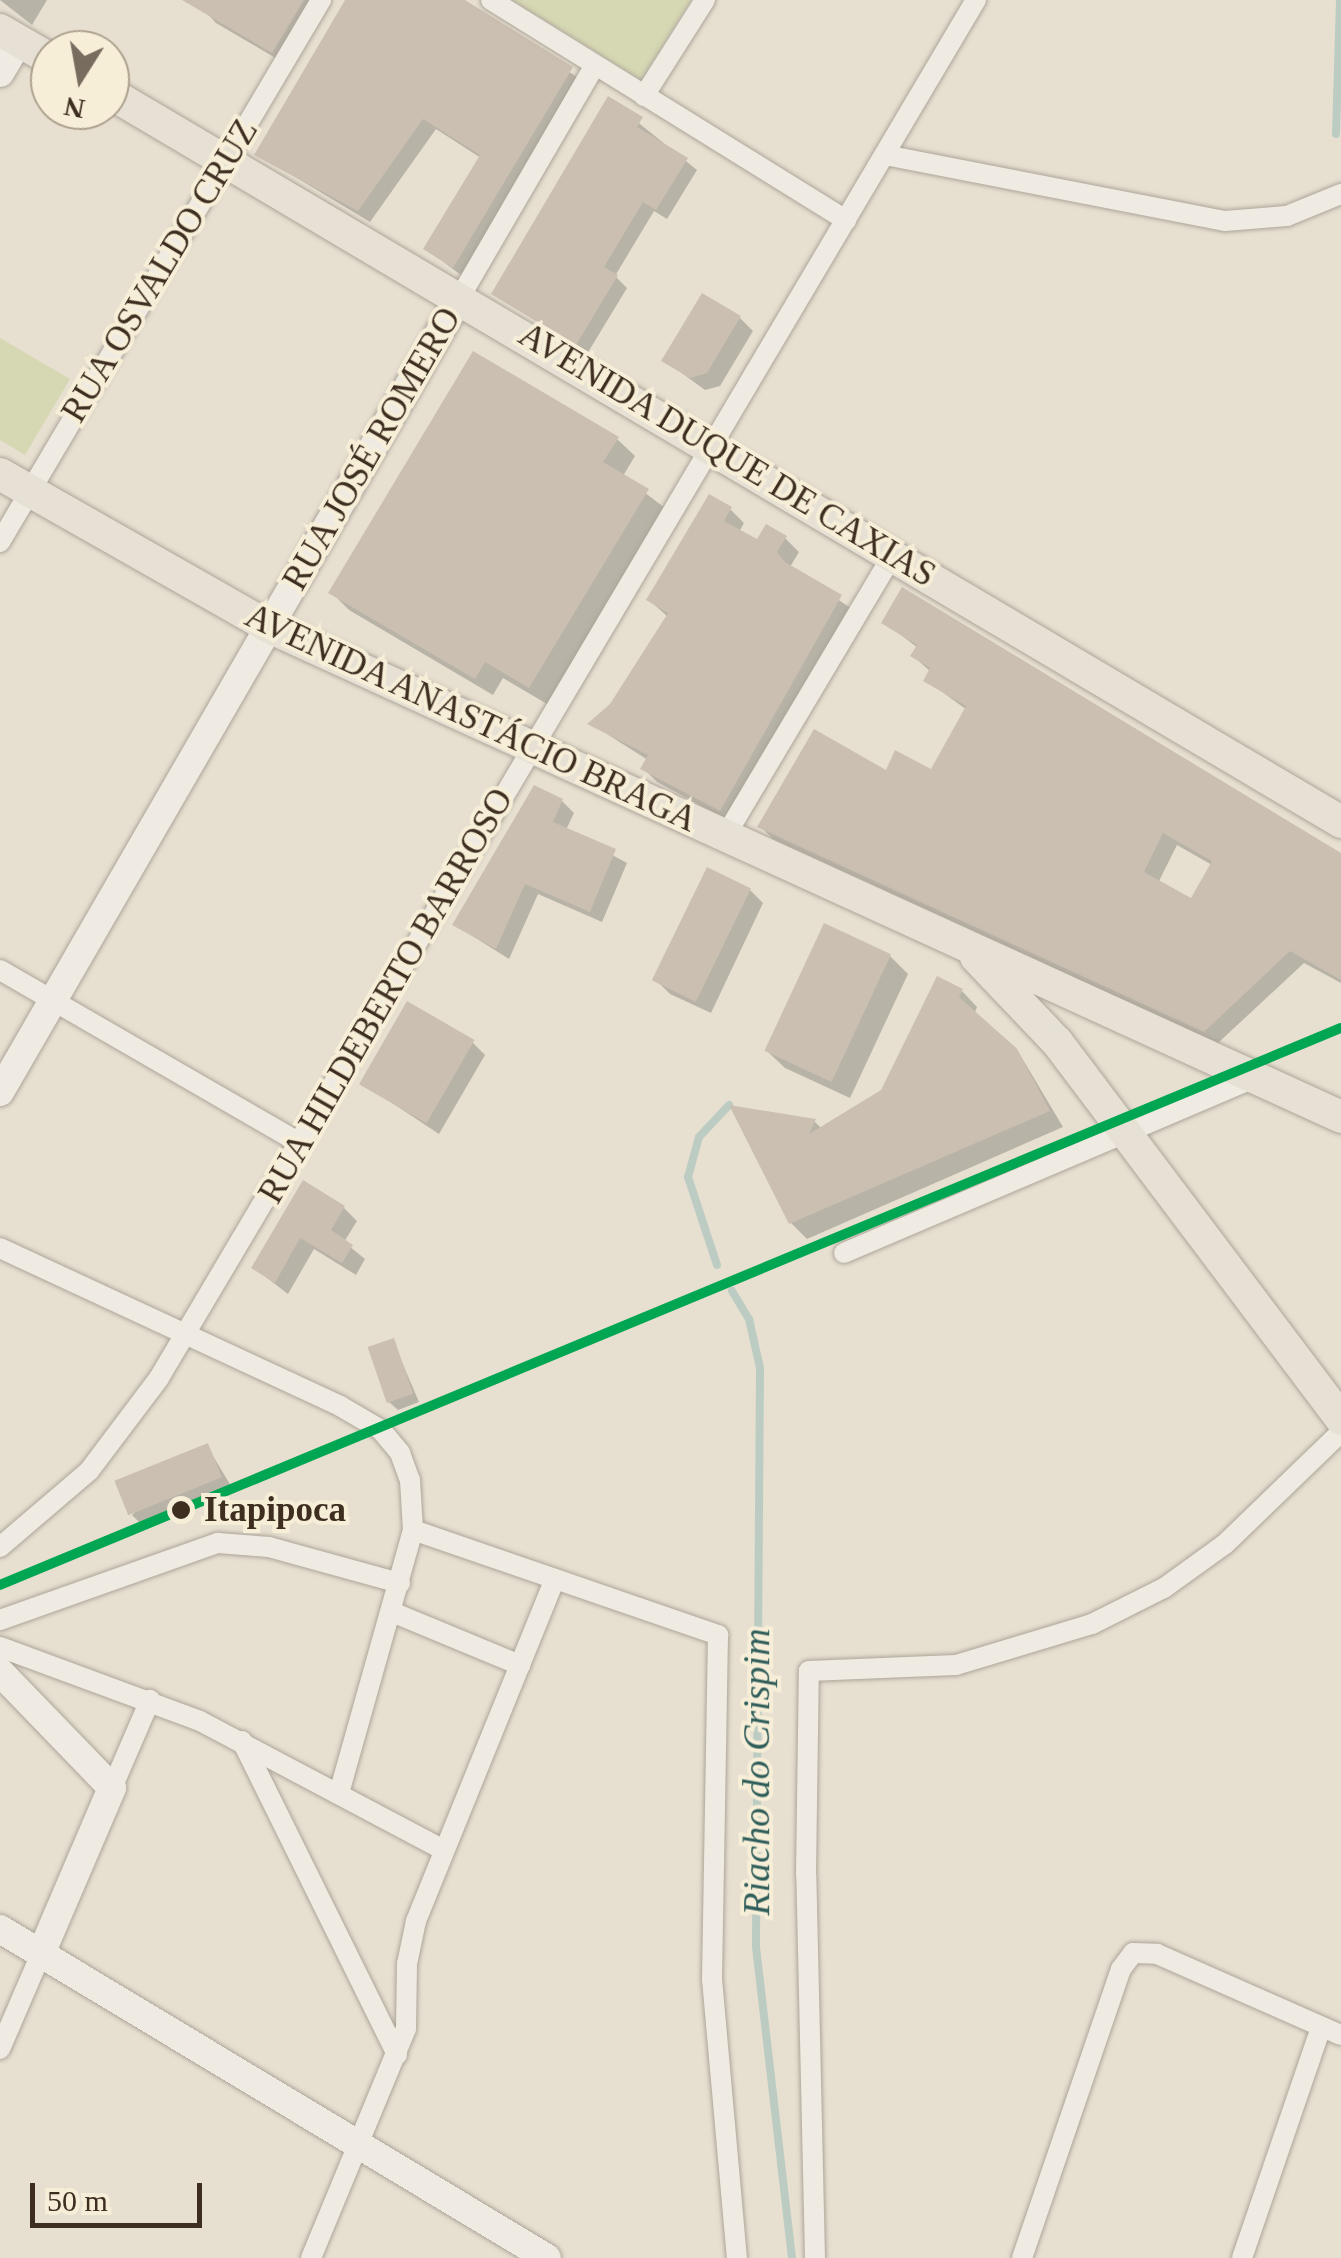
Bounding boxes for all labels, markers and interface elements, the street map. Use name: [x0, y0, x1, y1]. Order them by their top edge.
north arrow: [30, 30, 130, 130]
text: N: [62, 91, 87, 125]
street label: RUA OSVALDO CRUZ: [53, 111, 267, 431]
street label: RUA JOSÉ ROMERO: [274, 300, 470, 598]
street label: AVENIDA DUQUE DE CAXIAS: [510, 313, 944, 597]
street label: AVENIDA ANASTÁCIO BRAGA: [237, 594, 705, 842]
street label: RUA HILDEBERTO BARROSO: [249, 780, 523, 1212]
place label: Itapipoca: [204, 1489, 346, 1531]
marker: Itapipoca: [168, 1497, 194, 1523]
water label: Riacho do Crispim: [734, 1628, 780, 1916]
scale bar: [35, 2163, 208, 2225]
text: 50 m: [47, 2184, 108, 2217]

